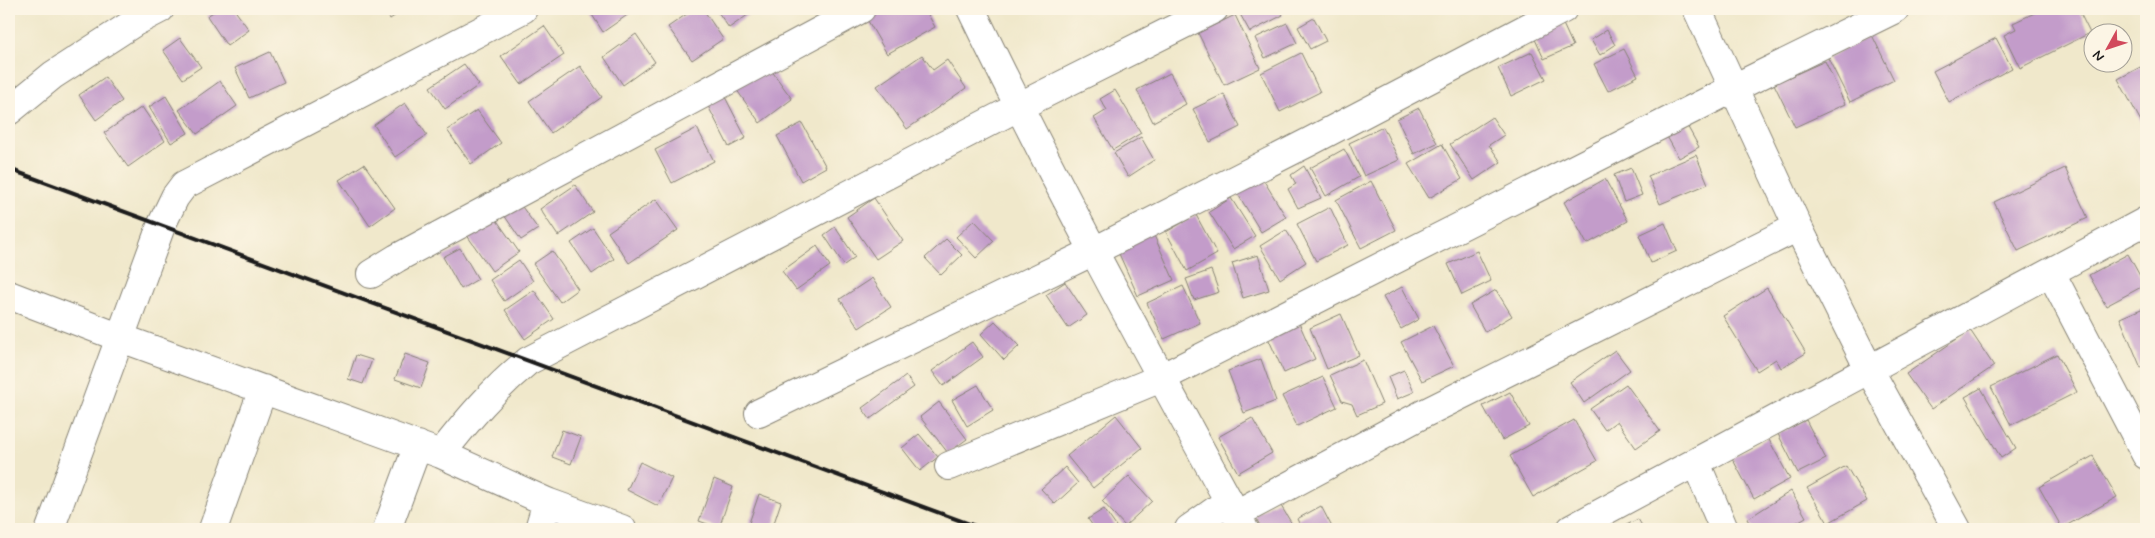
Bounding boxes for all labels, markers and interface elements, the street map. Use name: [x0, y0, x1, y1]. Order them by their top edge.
north arrow: [2082, 22, 2132, 72]
text: N: [2089, 46, 2109, 65]

